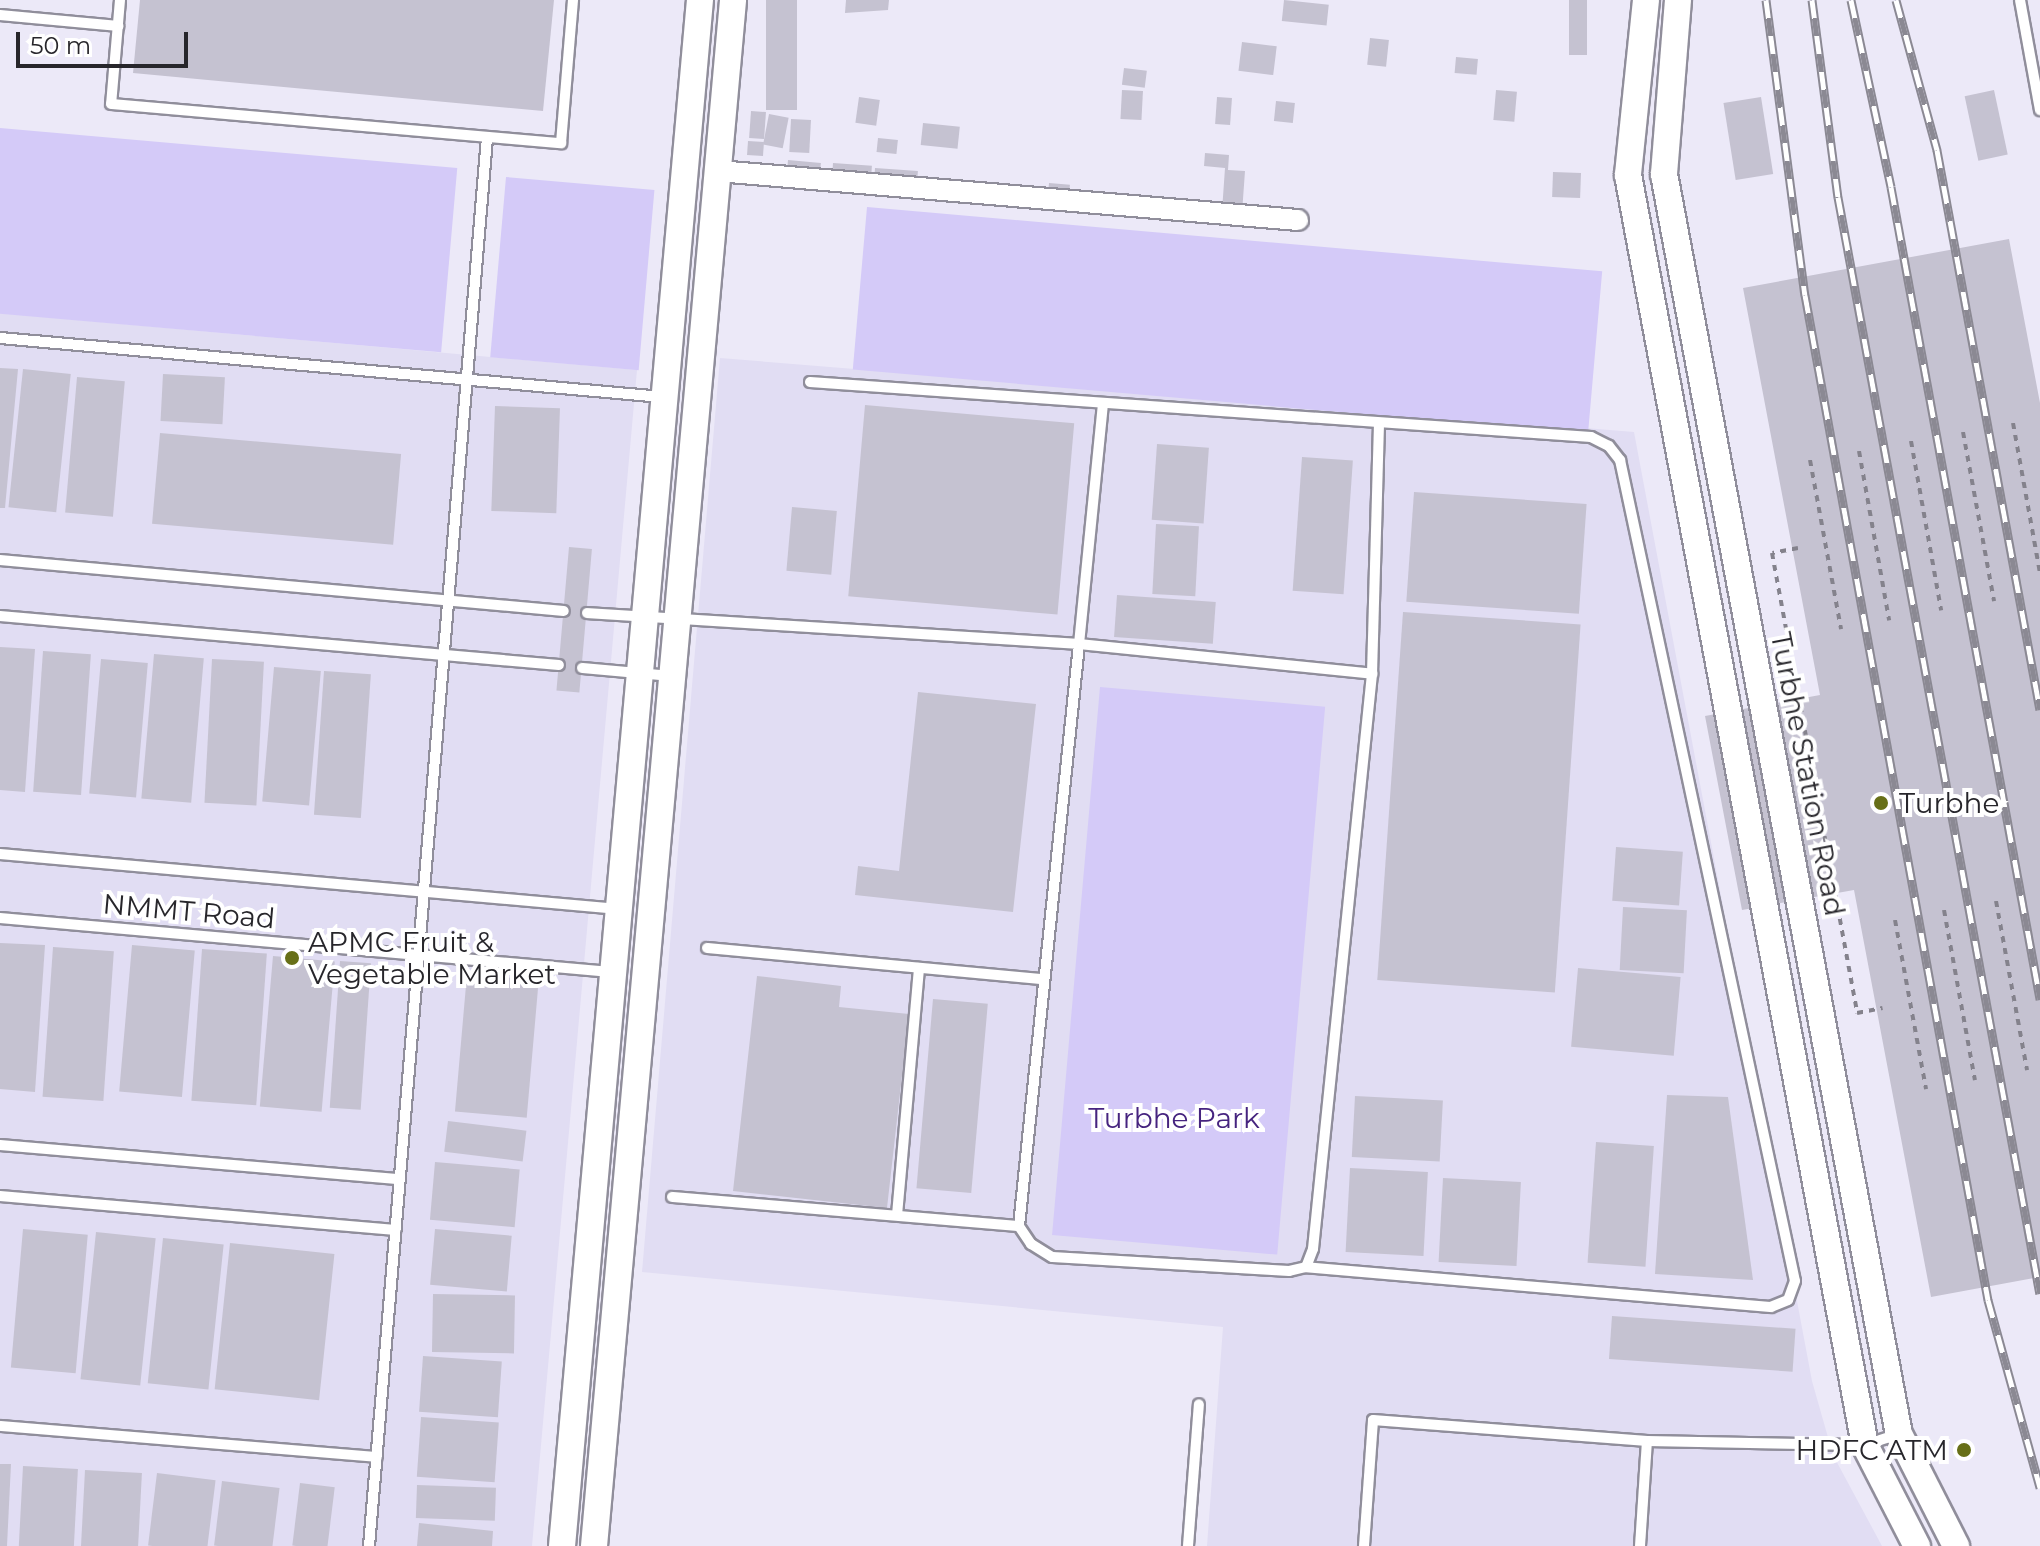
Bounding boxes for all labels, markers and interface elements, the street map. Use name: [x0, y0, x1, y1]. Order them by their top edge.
scale bar: [20, 16, 192, 66]
text: 50 m: [30, 31, 91, 60]
street label: Turbhe Station Road: [1764, 629, 1852, 919]
place label: Turbhe: [1899, 786, 1999, 820]
marker: Turbhe: [1870, 792, 1892, 814]
street label: NMMT Road: [101, 887, 277, 935]
place label: APMC Fruit & Vegetable Market: [308, 925, 556, 991]
marker: APMC Fruit & Vegetable Market: [283, 949, 301, 967]
park label: Turbhe Park: [1088, 1101, 1260, 1135]
place label: HDFC ATM: [1796, 1433, 1948, 1467]
marker: HDFC ATM: [1955, 1441, 1973, 1459]

